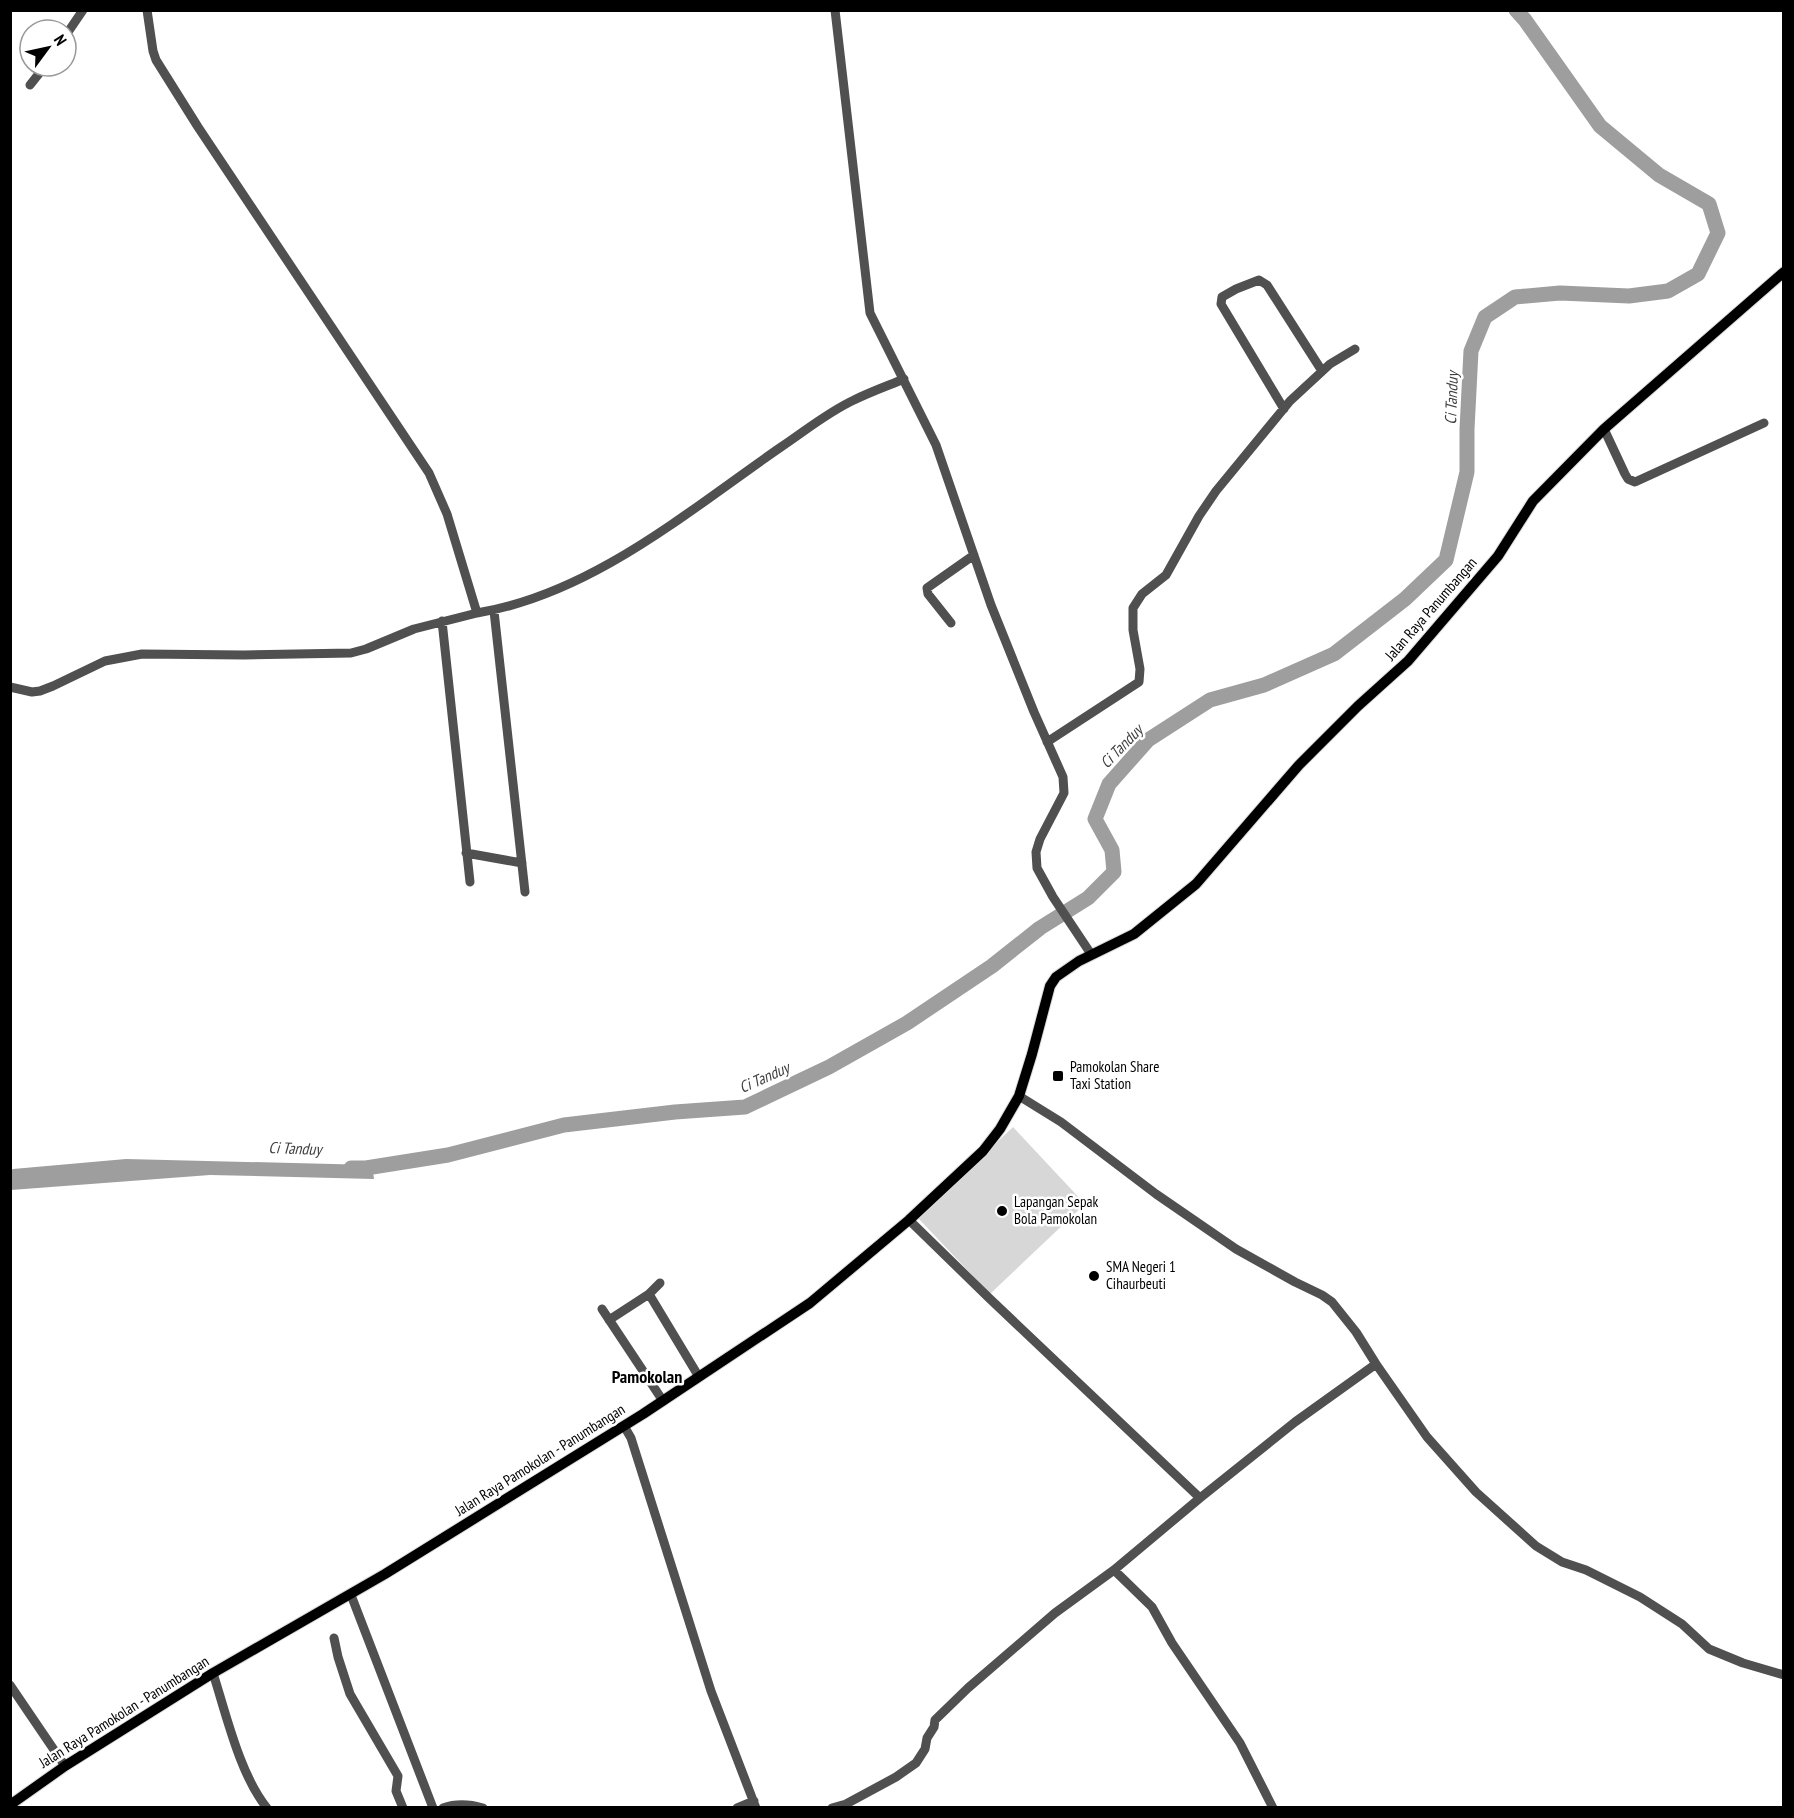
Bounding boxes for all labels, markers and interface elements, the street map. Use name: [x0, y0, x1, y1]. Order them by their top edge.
north arrow: [18, 18, 78, 78]
text: N: [50, 31, 71, 49]
water label: Ci Tanduy: [1440, 369, 1462, 425]
street label: Jalan Raya Panumbangan: [1380, 553, 1481, 665]
water label: Ci Tanduy: [1095, 719, 1148, 772]
water label: Ci Tanduy: [736, 1056, 794, 1097]
place label: Pamokolan Share Taxi Station: [1070, 1057, 1159, 1093]
marker: Pamokolan Share Taxi Station: [1051, 1069, 1065, 1083]
water label: Ci Tanduy: [268, 1137, 324, 1159]
place label: Lapangan Sepak Bola Pamokolan: [1014, 1192, 1099, 1228]
marker: Lapangan Sepak Bola Pamokolan: [995, 1204, 1009, 1218]
place label: SMA Negeri 1 Cihaurbeuti: [1106, 1257, 1176, 1293]
marker: SMA Negeri 1 Cihaurbeuti: [1087, 1269, 1101, 1283]
district label: Pamokolan: [612, 1365, 682, 1388]
street label: Jalan Raya Pamokolan - Panumbangan: [450, 1399, 628, 1520]
street label: Jalan Raya Pamokolan - Panumbangan: [34, 1651, 212, 1772]

